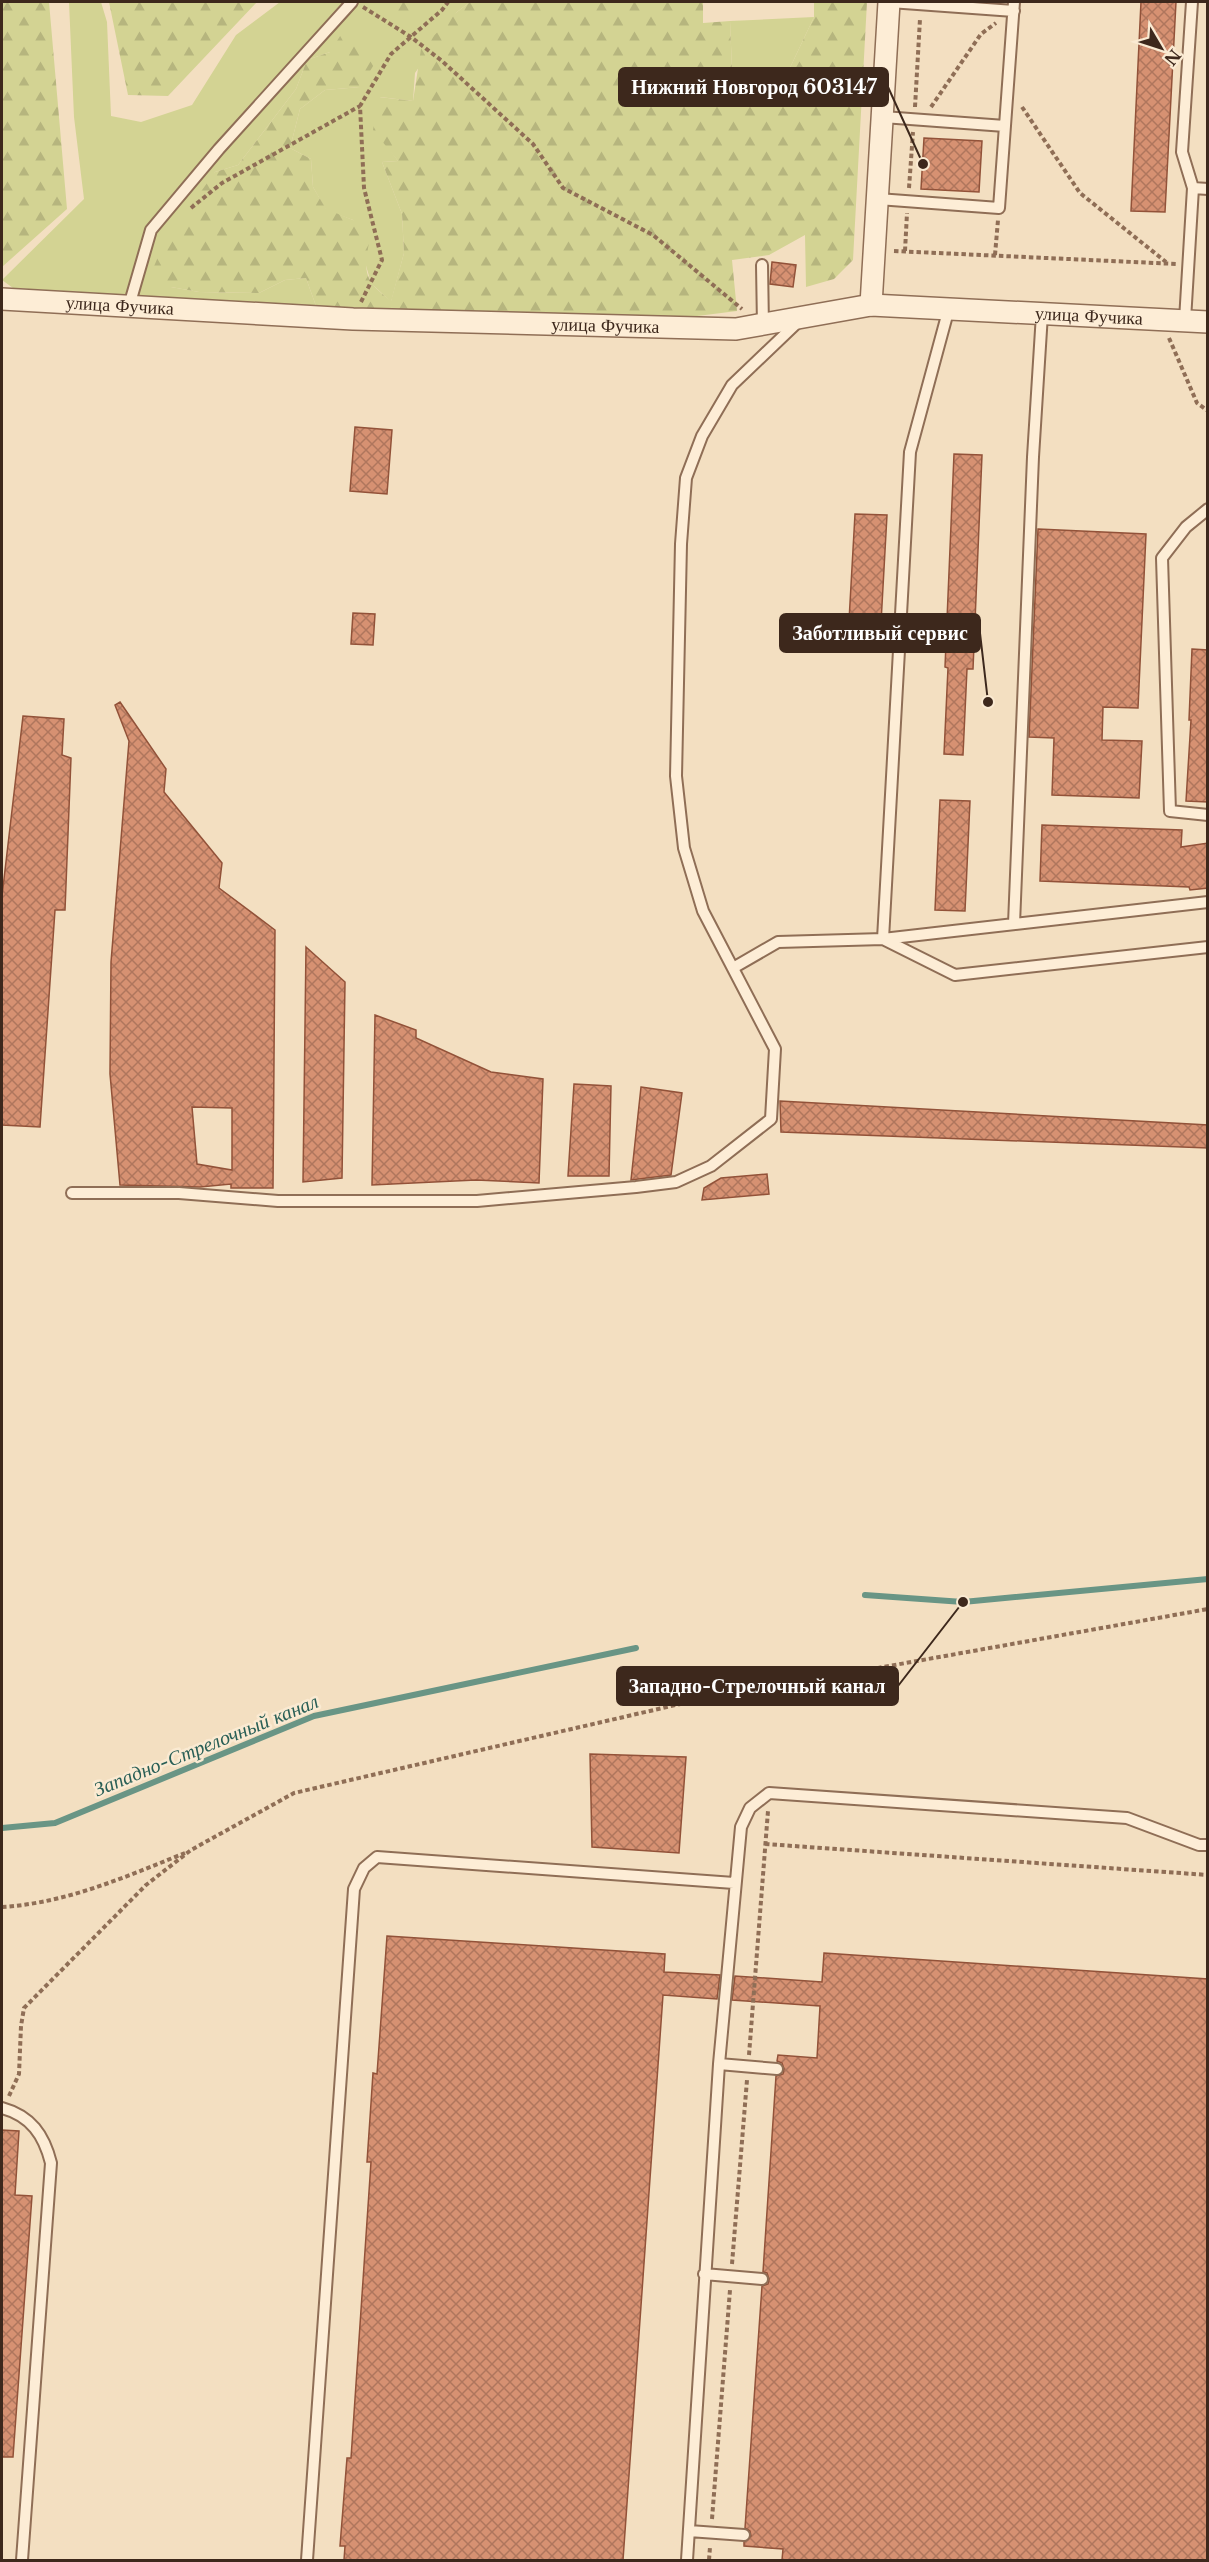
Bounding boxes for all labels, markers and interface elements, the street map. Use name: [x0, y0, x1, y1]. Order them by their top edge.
north arrow: [1131, 18, 1191, 78]
text: N: [1160, 45, 1185, 70]
callout: Нижний Новгород 603147: [619, 68, 888, 106]
text: Нижний Новгород 603147: [631, 75, 877, 99]
street label: улица Фучика: [65, 292, 174, 320]
street label: улица Фучика: [1034, 302, 1143, 330]
street label: улица Фучика: [551, 313, 660, 338]
callout: Заботливый сервис: [780, 614, 980, 652]
text: Заботливый сервис: [792, 621, 968, 645]
callout: Западно-Стрелочный канал: [617, 1667, 898, 1705]
text: Западно-Стрелочный канал: [629, 1674, 885, 1698]
water label: Западно-Стрелочный канал: [90, 1689, 322, 1801]

